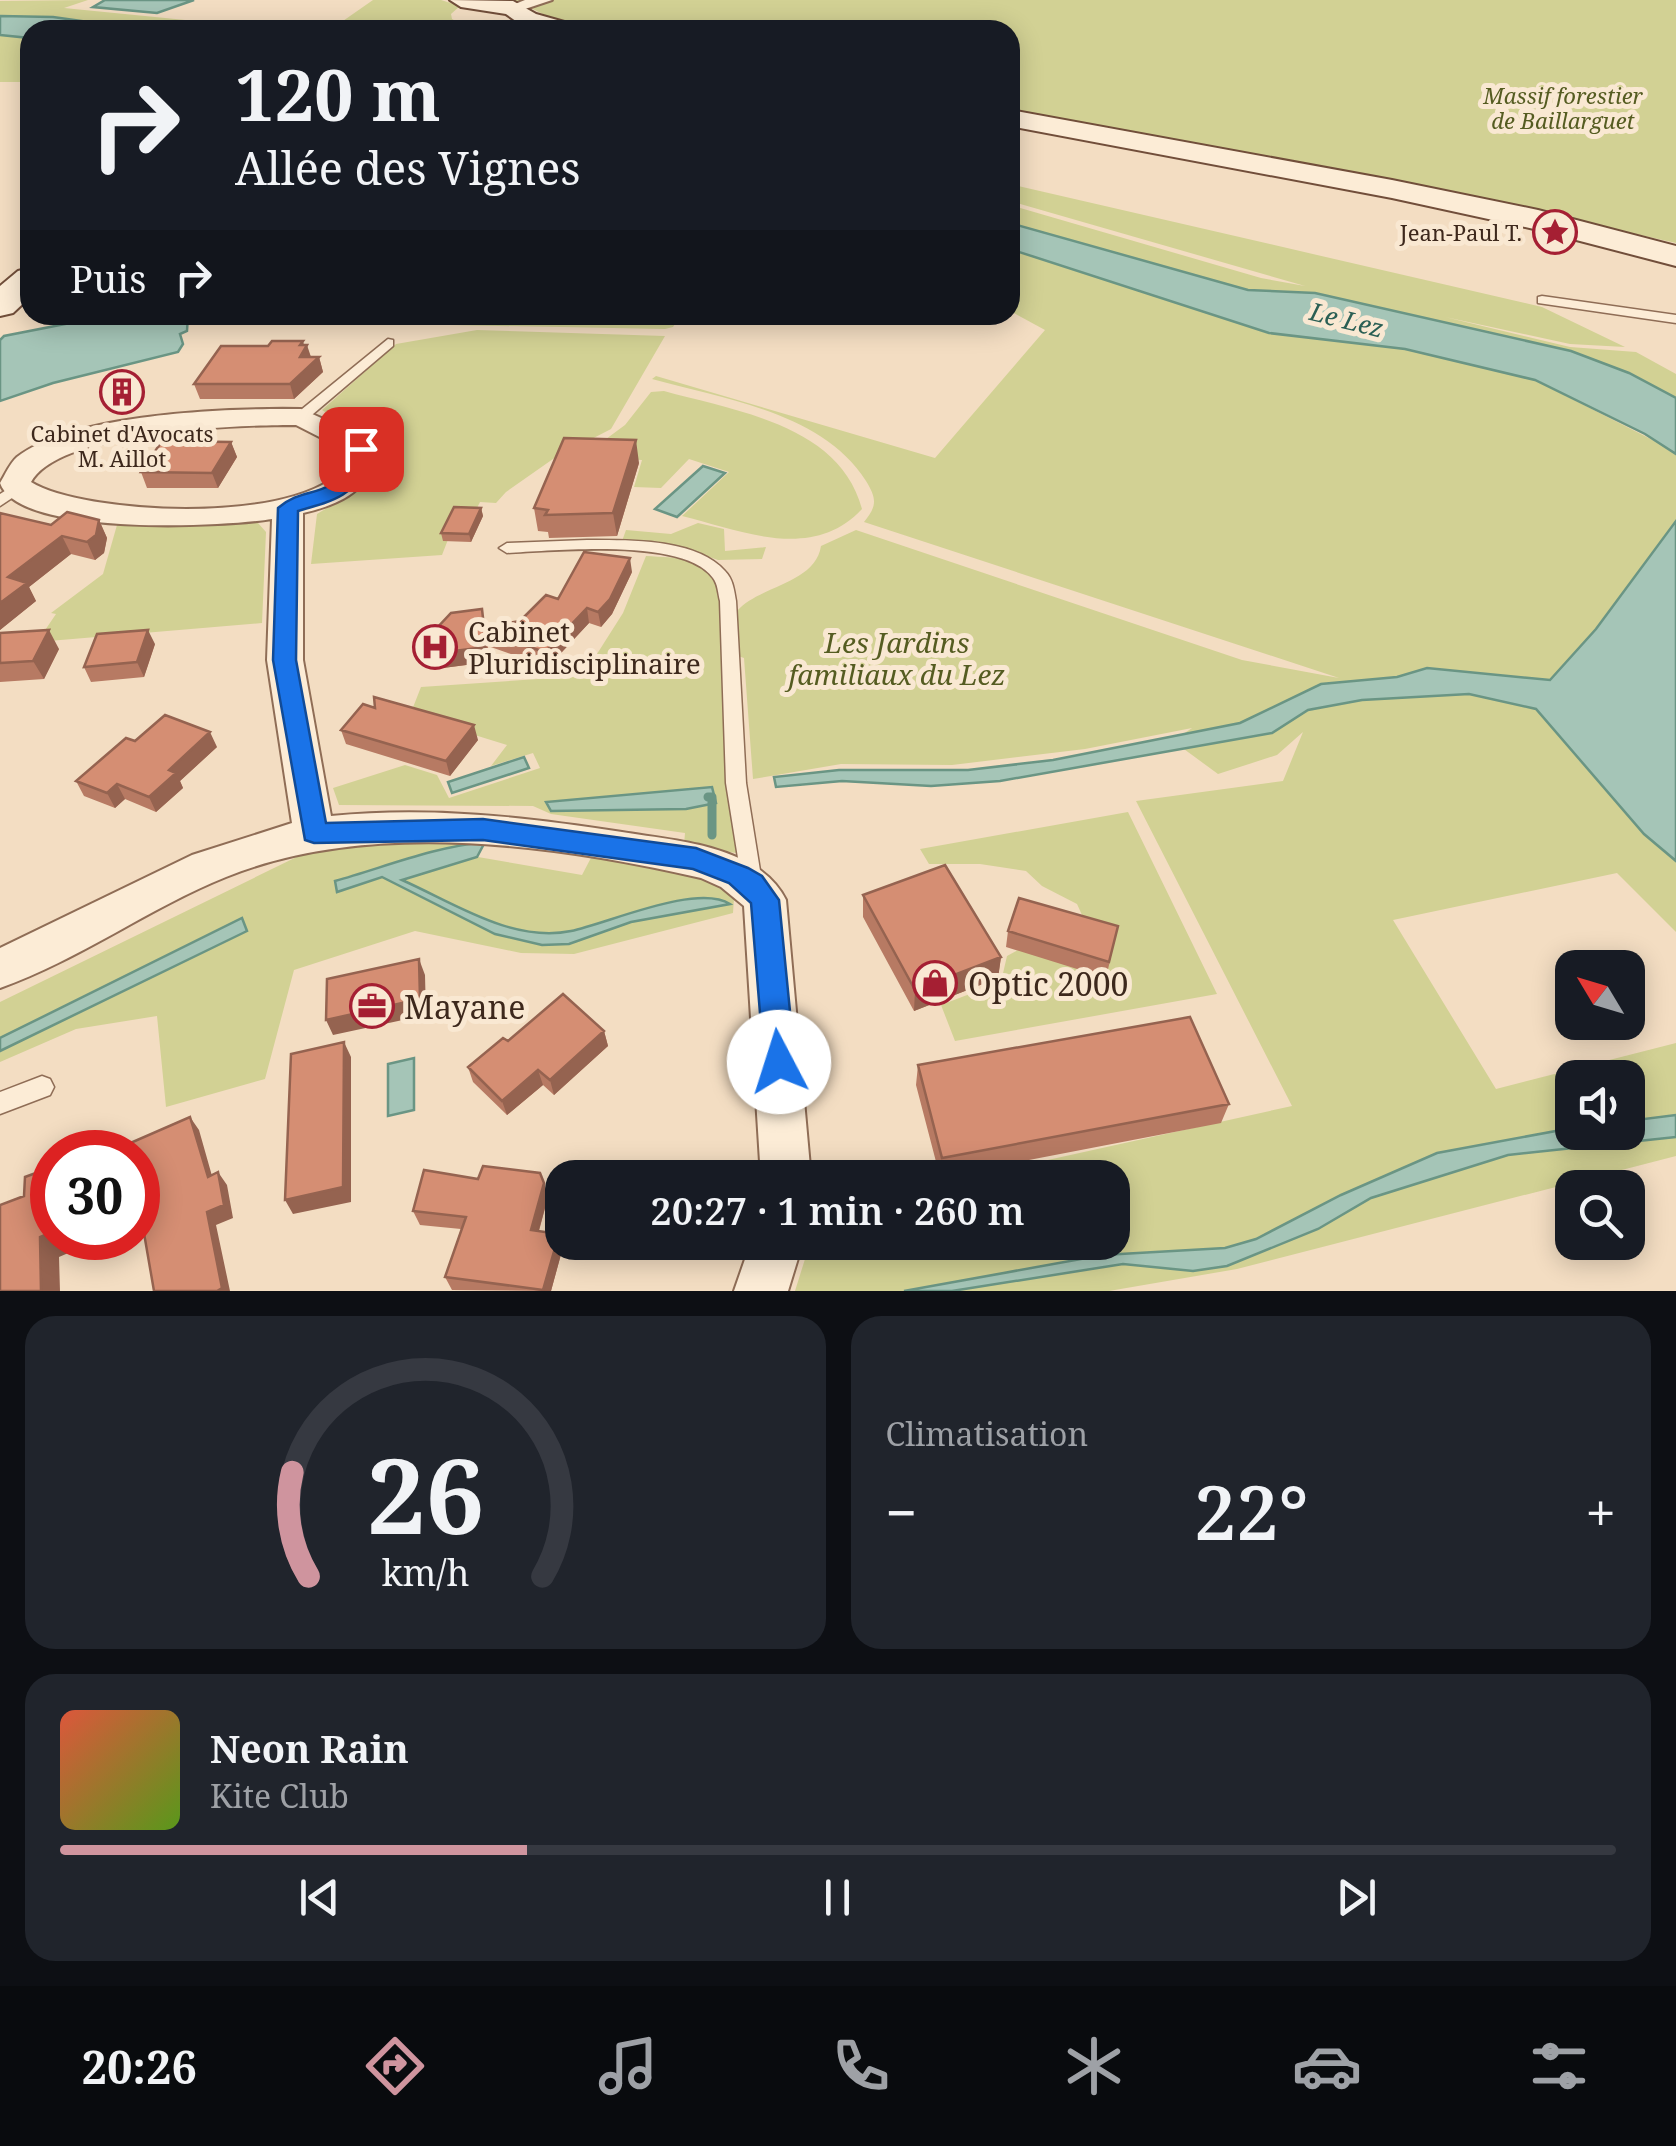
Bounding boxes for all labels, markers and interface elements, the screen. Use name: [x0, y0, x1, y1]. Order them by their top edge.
text: 120 m: [235, 46, 441, 142]
icon: right: [70, 60, 200, 190]
park label: Massif forestier de Baillarguet: [1482, 80, 1644, 135]
text: Allée des Vignes: [235, 137, 581, 198]
place icon: Jean-Paul T.: [1532, 209, 1578, 255]
place label: Jean-Paul T.: [1399, 217, 1522, 247]
icon: right: [166, 250, 221, 305]
text: Puis: [70, 252, 146, 304]
water label: Le Lez: [1305, 293, 1388, 345]
building icon: Cabinet d'Avocats M. Aillot: [99, 369, 145, 415]
pin: [319, 407, 404, 492]
place label: Cabinet d'Avocats M. Aillot: [31, 418, 213, 473]
icon: arrive: [334, 422, 389, 477]
place label: Cabinet Pluridisciplinaire: [468, 612, 701, 682]
park label: Les Jardins familiaux du Lez: [784, 623, 1006, 693]
hospital icon: Cabinet Pluridisciplinaire: [412, 624, 458, 670]
north arrow: [1555, 950, 1645, 1040]
map controls: [1555, 950, 1645, 1260]
shop icon: Optic 2000: [912, 960, 958, 1006]
place label: Optic 2000: [968, 962, 1129, 1005]
office icon: Mayane: [349, 983, 395, 1029]
place label: Mayane: [404, 985, 525, 1028]
position arrow: [727, 1010, 831, 1114]
button: sound: [1555, 1060, 1645, 1150]
speed limit sign: 30: [30, 1130, 160, 1260]
button: search: [1555, 1170, 1645, 1260]
text: 20:27 · 1 min · 260 m: [650, 1184, 1025, 1236]
text: Climatisation: [886, 1412, 1088, 1455]
text: 26: [366, 1423, 484, 1564]
text: 22°: [1194, 1460, 1309, 1562]
text: −: [886, 1474, 917, 1549]
text: +: [1585, 1474, 1616, 1549]
text: km/h: [381, 1548, 469, 1596]
text: Neon Rain: [210, 1722, 409, 1774]
text: Kite Club: [210, 1774, 349, 1817]
icon: previous: [292, 1870, 347, 1925]
icon: pause: [810, 1870, 865, 1925]
icon: next: [1329, 1870, 1384, 1925]
icon: directions: [360, 2031, 430, 2101]
icon: music: [593, 2031, 663, 2101]
icon: phone: [826, 2031, 896, 2101]
icon: climate: [1059, 2031, 1129, 2101]
icon: car: [1292, 2031, 1362, 2101]
icon: filters: [1524, 2031, 1594, 2101]
text: 20:26: [81, 2036, 197, 2097]

